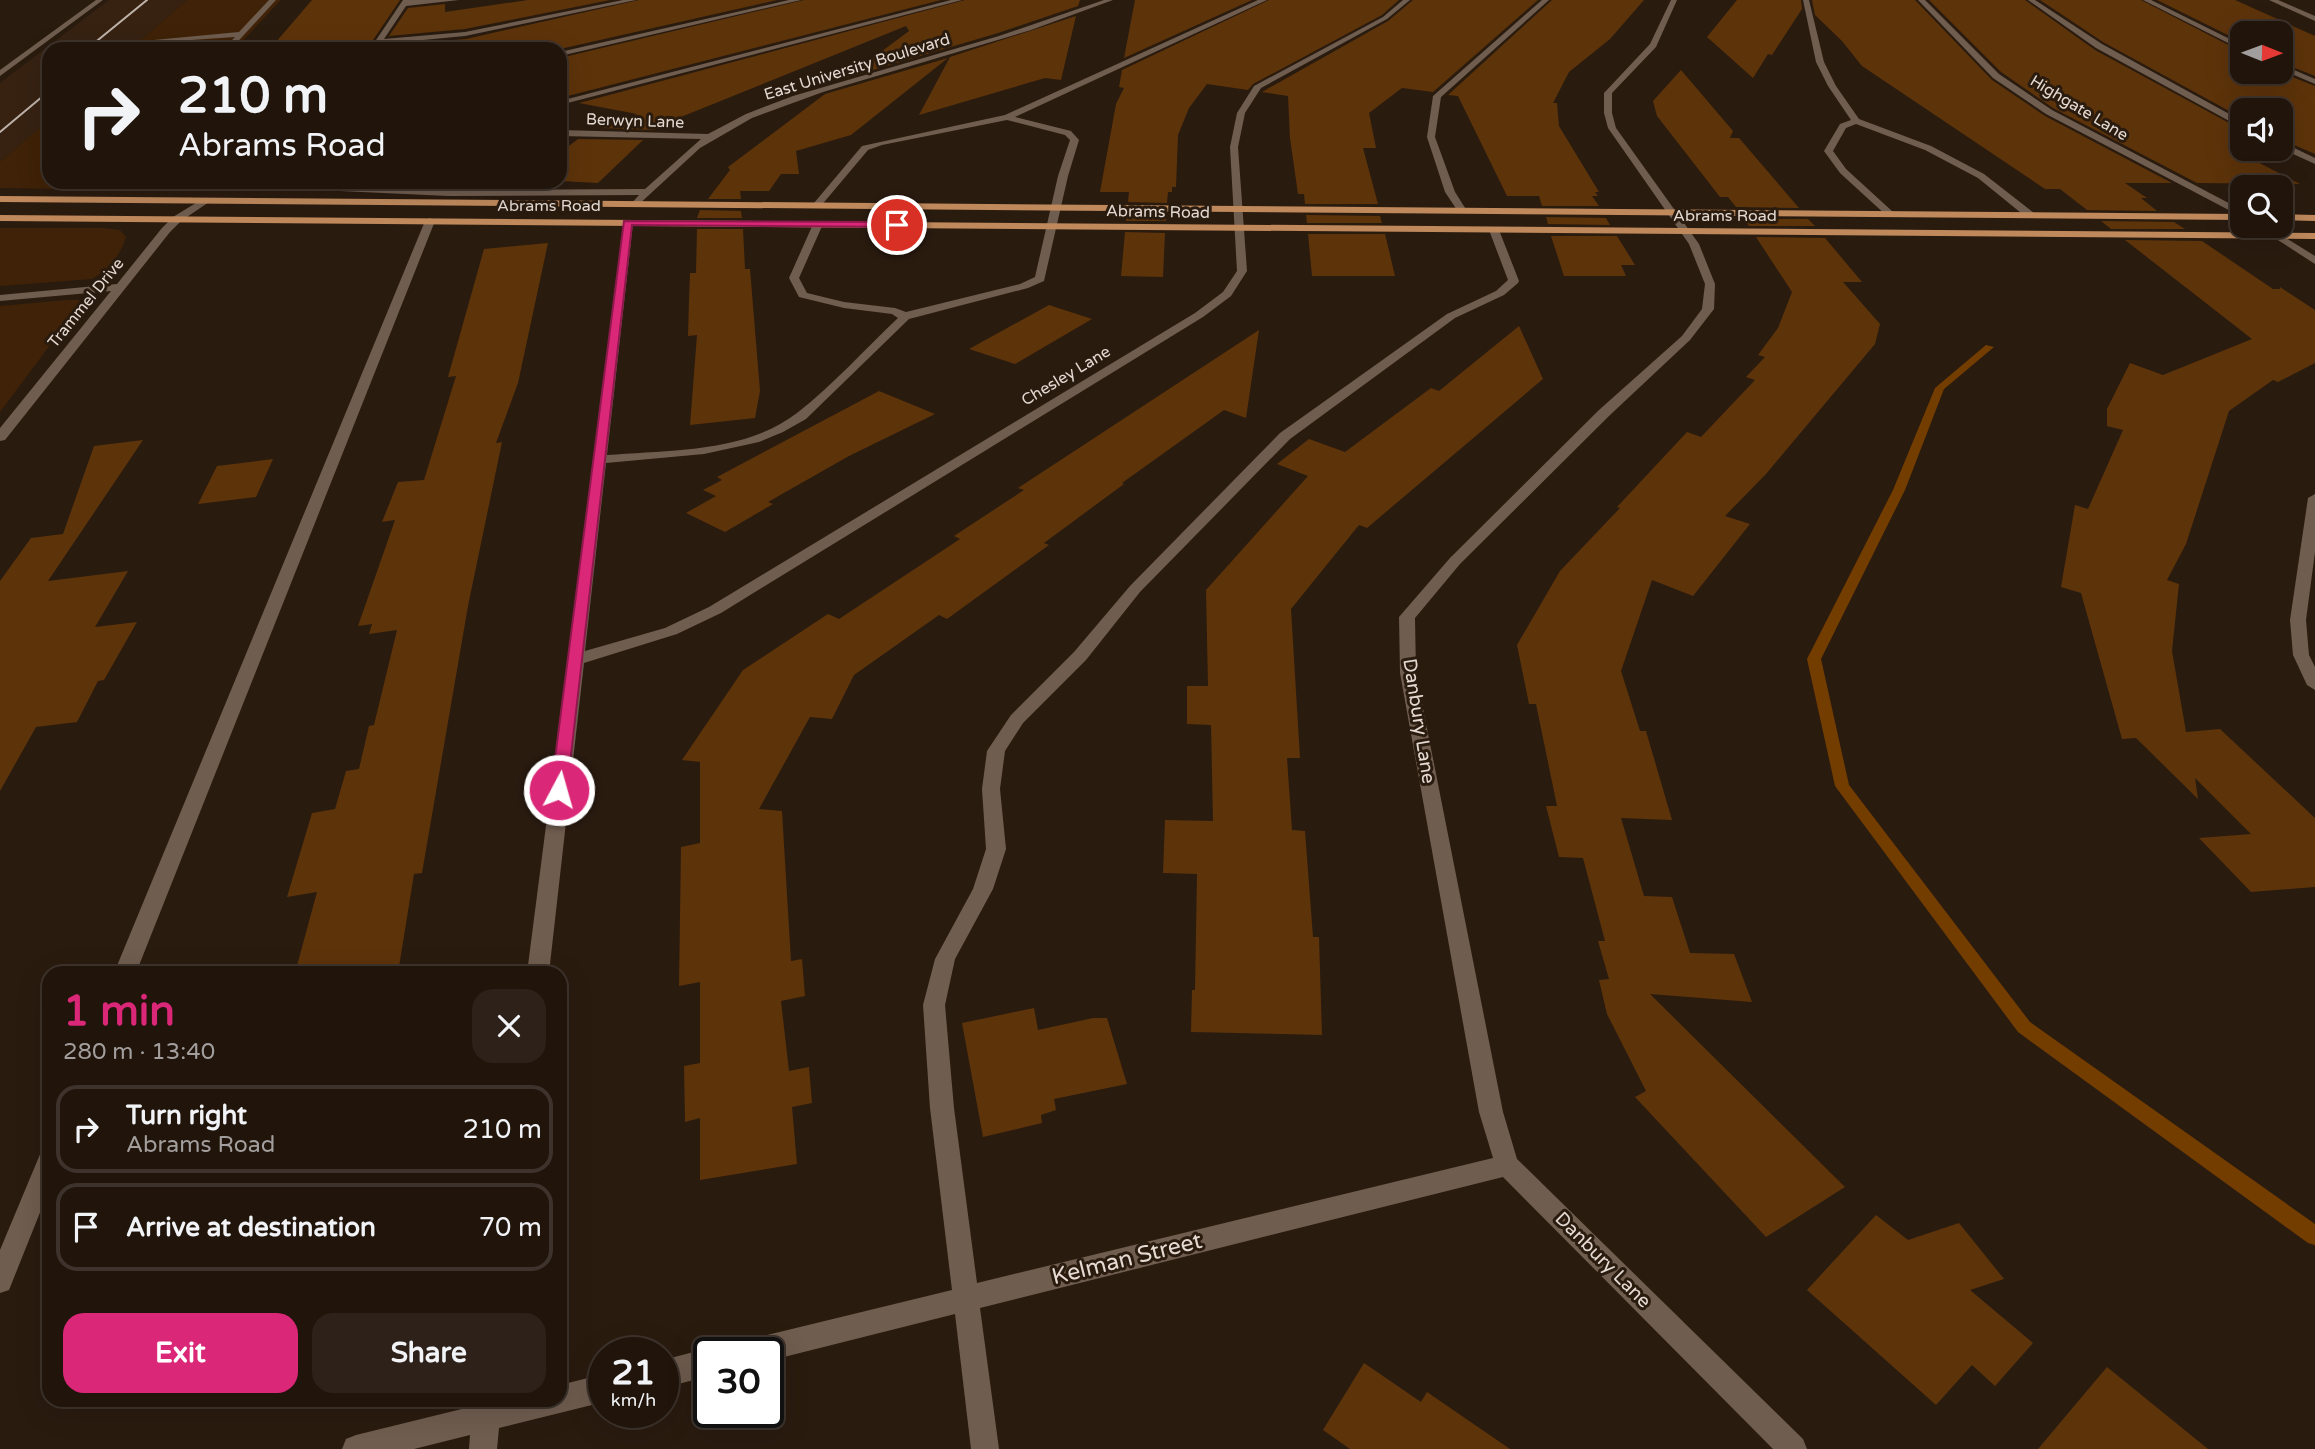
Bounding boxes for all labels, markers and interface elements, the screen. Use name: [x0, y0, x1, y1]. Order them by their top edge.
north arrow: [2230, 21, 2292, 84]
map controls: [2230, 21, 2293, 238]
street label: East University Boulevard: [762, 29, 952, 105]
text: 210 m: [178, 67, 328, 126]
icon: right: [63, 70, 154, 161]
street label: Highgate Lane: [2026, 71, 2132, 145]
button: sound: [2230, 98, 2293, 161]
street label: Berwyn Lane: [585, 109, 685, 133]
text: Abrams Road: [178, 127, 386, 165]
button: search: [2230, 175, 2293, 238]
pin: [867, 195, 927, 255]
street label: Abrams Road: [497, 196, 601, 216]
street label: Abrams Road: [1106, 201, 1210, 223]
icon: arrive: [878, 206, 916, 244]
street label: Abrams Road: [1673, 206, 1777, 226]
street label: Trammel Drive: [44, 254, 128, 352]
street label: Chesley Lane: [1018, 342, 1114, 410]
street label: Danbury Lane: [1398, 657, 1440, 785]
position arrow: [522, 753, 596, 827]
text: 1 min: [63, 986, 175, 1037]
button: close: [472, 989, 546, 1063]
text: 280 m · 13:40: [63, 1038, 215, 1066]
text: Turn right: [126, 1100, 247, 1131]
icon: right: [67, 1110, 105, 1148]
text: 210 m: [462, 1114, 542, 1145]
text: Abrams Road: [126, 1131, 275, 1159]
icon: arrive: [67, 1208, 105, 1246]
street label: Danbury Lane: [1551, 1208, 1655, 1312]
text: Arrive at destination: [126, 1212, 376, 1243]
text: 70 m: [479, 1212, 542, 1243]
street label: Kelman Street: [1049, 1227, 1205, 1291]
button: Exit: [63, 1313, 298, 1393]
button: Share: [312, 1313, 546, 1393]
speed limit sign: 30: [693, 1337, 784, 1428]
text: 21: [612, 1352, 655, 1394]
text: km/h: [611, 1389, 656, 1411]

